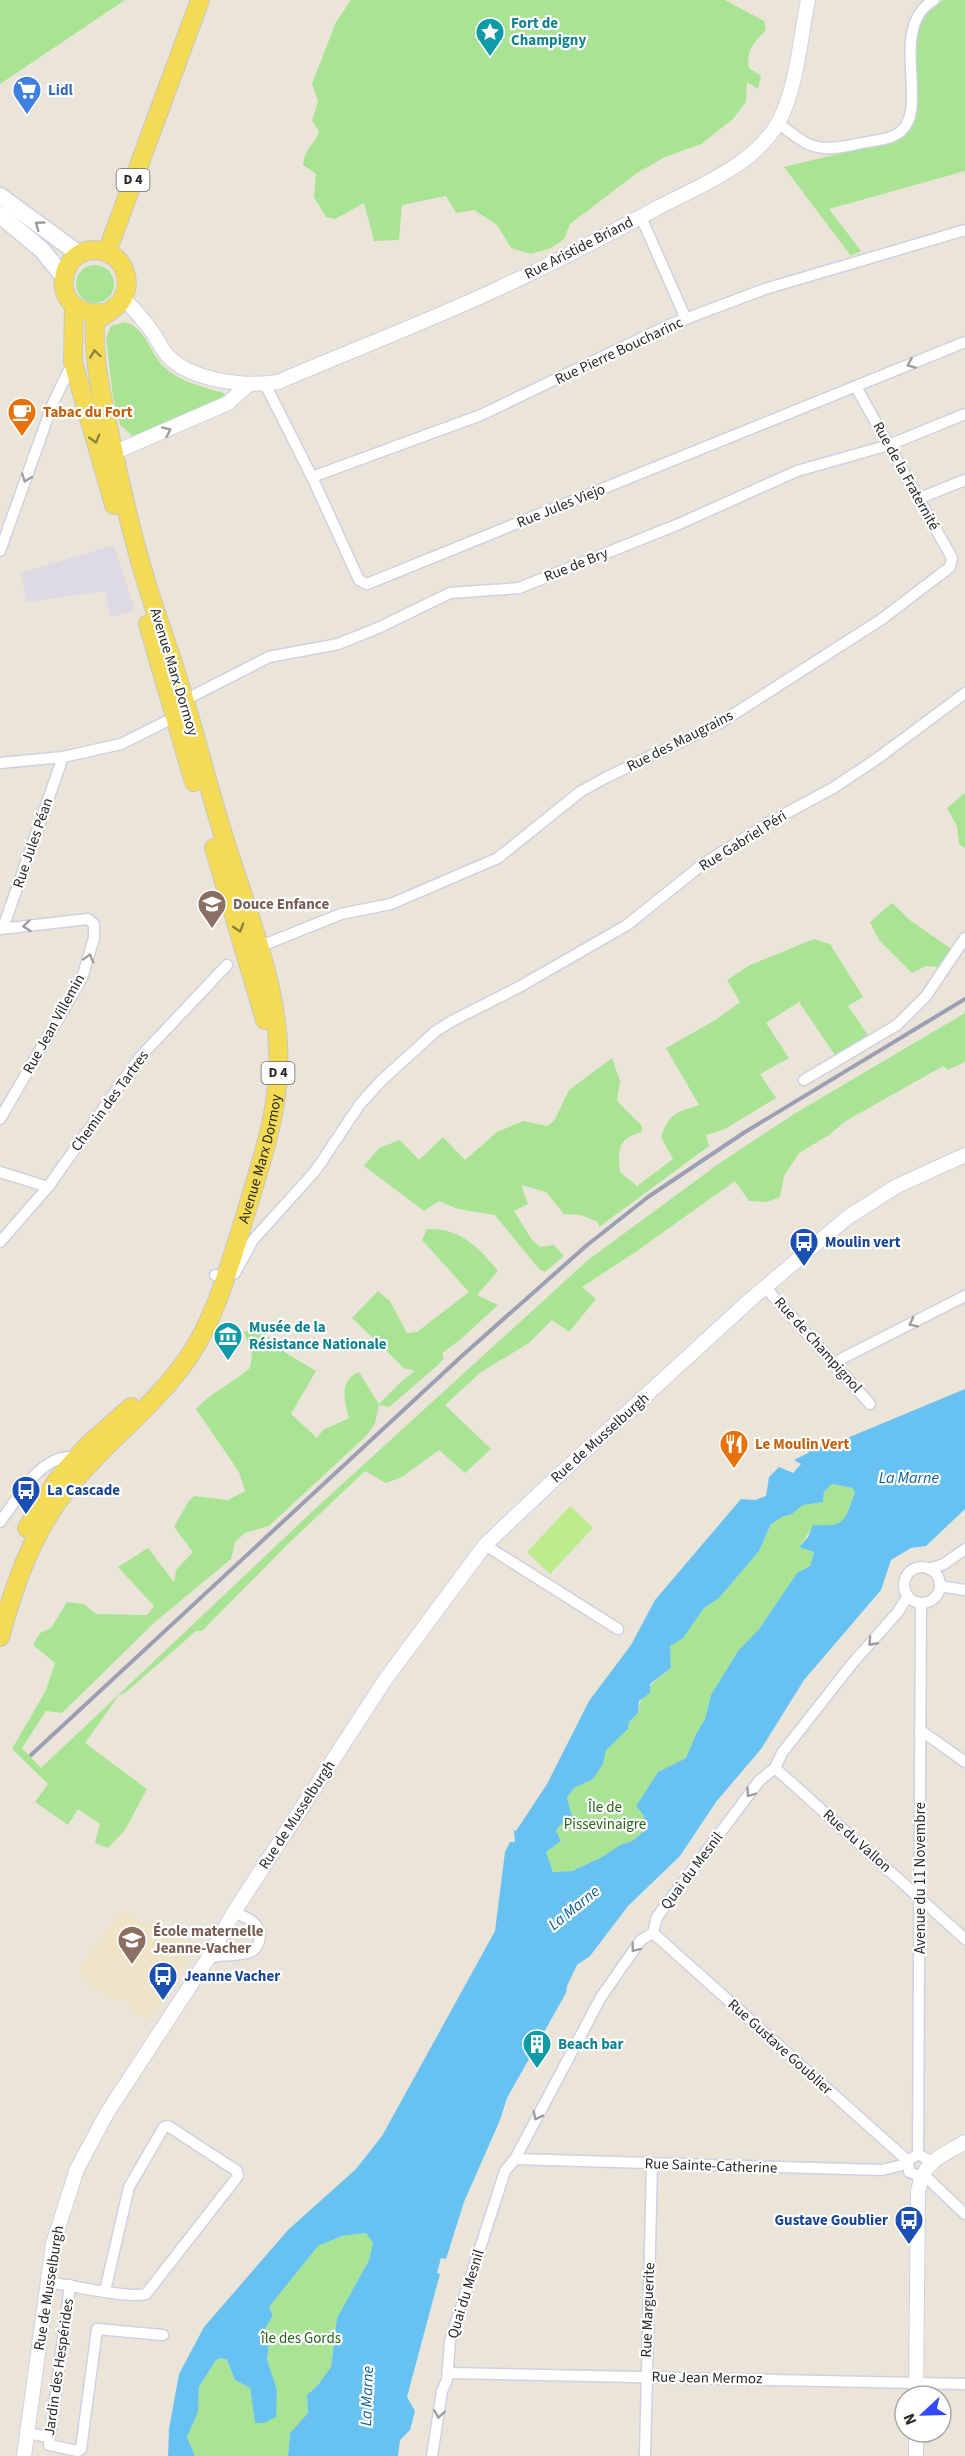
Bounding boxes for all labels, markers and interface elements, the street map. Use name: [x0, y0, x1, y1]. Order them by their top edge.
place label: Fort de Champigny: [511, 13, 586, 51]
place icon: Fort de Champigny: [474, 16, 506, 58]
supermarket icon: Lidl: [11, 74, 43, 116]
place label: Lidl: [48, 80, 74, 101]
road number: D 4: [116, 169, 150, 191]
street label: Rue Aristide Briand: [521, 212, 637, 284]
one-way arrow: [35, 221, 46, 232]
street label: Rue Pierre Boucharinc: [552, 312, 687, 390]
one-way arrow: [90, 349, 102, 359]
one-way arrow: [906, 357, 917, 370]
cafe icon: Tabac du Fort: [6, 396, 38, 438]
place label: Tabac du Fort: [43, 402, 133, 423]
street label: Rue de la Fraternité: [867, 418, 945, 534]
one-way arrow: [161, 426, 172, 438]
one-way arrow: [88, 433, 100, 443]
one-way arrow: [21, 472, 34, 483]
street label: Rue Jules Viejo: [514, 479, 608, 533]
street label: Rue de Bry: [541, 543, 611, 587]
street label: Avenue Marx Dormoy: [145, 605, 203, 739]
street label: Rue des Maugrains: [623, 705, 737, 777]
street label: Rue Jules Péan: [8, 795, 58, 891]
street label: Rue Gabriel Péri: [695, 806, 791, 876]
school or university icon: Douce Enfance: [196, 888, 228, 930]
place label: Douce Enfance: [233, 894, 329, 915]
one-way arrow: [23, 919, 32, 931]
one-way arrow: [231, 922, 244, 933]
one-way arrow: [82, 953, 94, 964]
street label: Rue Jean Villemin: [18, 970, 90, 1078]
street label: Chemin des Tartres: [66, 1046, 154, 1156]
road number: D 4: [262, 1062, 294, 1084]
street label: Avenue Marx Dormoy: [233, 1093, 287, 1226]
bus stop icon: Moulin vert: [788, 1226, 820, 1268]
place label: Moulin vert: [825, 1232, 901, 1253]
street label: Rue de Champignol: [769, 1293, 867, 1398]
one-way arrow: [908, 1315, 919, 1327]
place label: Musée de la Résistance Nationale: [249, 1317, 387, 1355]
museum icon: Musée de la Résistance Nationale: [212, 1320, 244, 1362]
street label: Rue de Musselburgh: [546, 1388, 654, 1488]
restaurant icon: Le Moulin Vert: [718, 1428, 750, 1470]
place label: Le Moulin Vert: [755, 1434, 849, 1455]
water label: La Marne: [879, 1467, 939, 1489]
bus stop icon: La Cascade: [10, 1474, 42, 1516]
place label: La Cascade: [47, 1480, 120, 1501]
one-way arrow: [868, 1635, 879, 1646]
street label: Rue de Musselburgh: [254, 1756, 340, 1874]
one-way arrow: [747, 1787, 758, 1798]
park label: Île de Pissevinaigre: [564, 1797, 646, 1835]
street label: Avenue du 11 Novembre: [910, 1802, 931, 1954]
street label: Rue du Vallon: [818, 1805, 896, 1877]
street label: Quai du Mesnil: [656, 1828, 728, 1914]
water label: La Marne: [544, 1880, 605, 1936]
place label: École maternelle Jeanne-Vacher: [153, 1921, 264, 1959]
school or university icon: École maternelle Jeanne-Vacher: [116, 1924, 148, 1966]
one-way arrow: [632, 1941, 643, 1952]
bus stop icon: Jeanne Vacher: [147, 1960, 179, 2002]
place label: Jeanne Vacher: [184, 1966, 280, 1987]
street label: Rue Gustave Goublier: [723, 1994, 837, 2100]
building icon: Beach bar: [521, 2028, 553, 2070]
place label: Beach bar: [558, 2034, 624, 2055]
one-way arrow: [533, 2109, 544, 2120]
street label: Rue Sainte-Catherine: [644, 2153, 778, 2179]
bus stop icon: Gustave Goublier: [893, 2204, 925, 2246]
place label: Gustave Goublier: [775, 2210, 888, 2231]
street label: Rue de Musselburgh: [29, 2224, 69, 2352]
street label: Quai du Mesnil: [442, 2247, 490, 2341]
street label: Rue Marguerite: [636, 2262, 660, 2358]
street label: Jardin des Hespérides: [39, 2297, 79, 2437]
park label: île des Gords: [260, 2328, 341, 2349]
water label: La Marne: [355, 2365, 379, 2427]
street label: Rue Jean Mermoz: [651, 2367, 763, 2389]
north arrow: [893, 2384, 953, 2444]
one-way arrow: [433, 2409, 445, 2419]
text: N: [898, 2410, 922, 2428]

